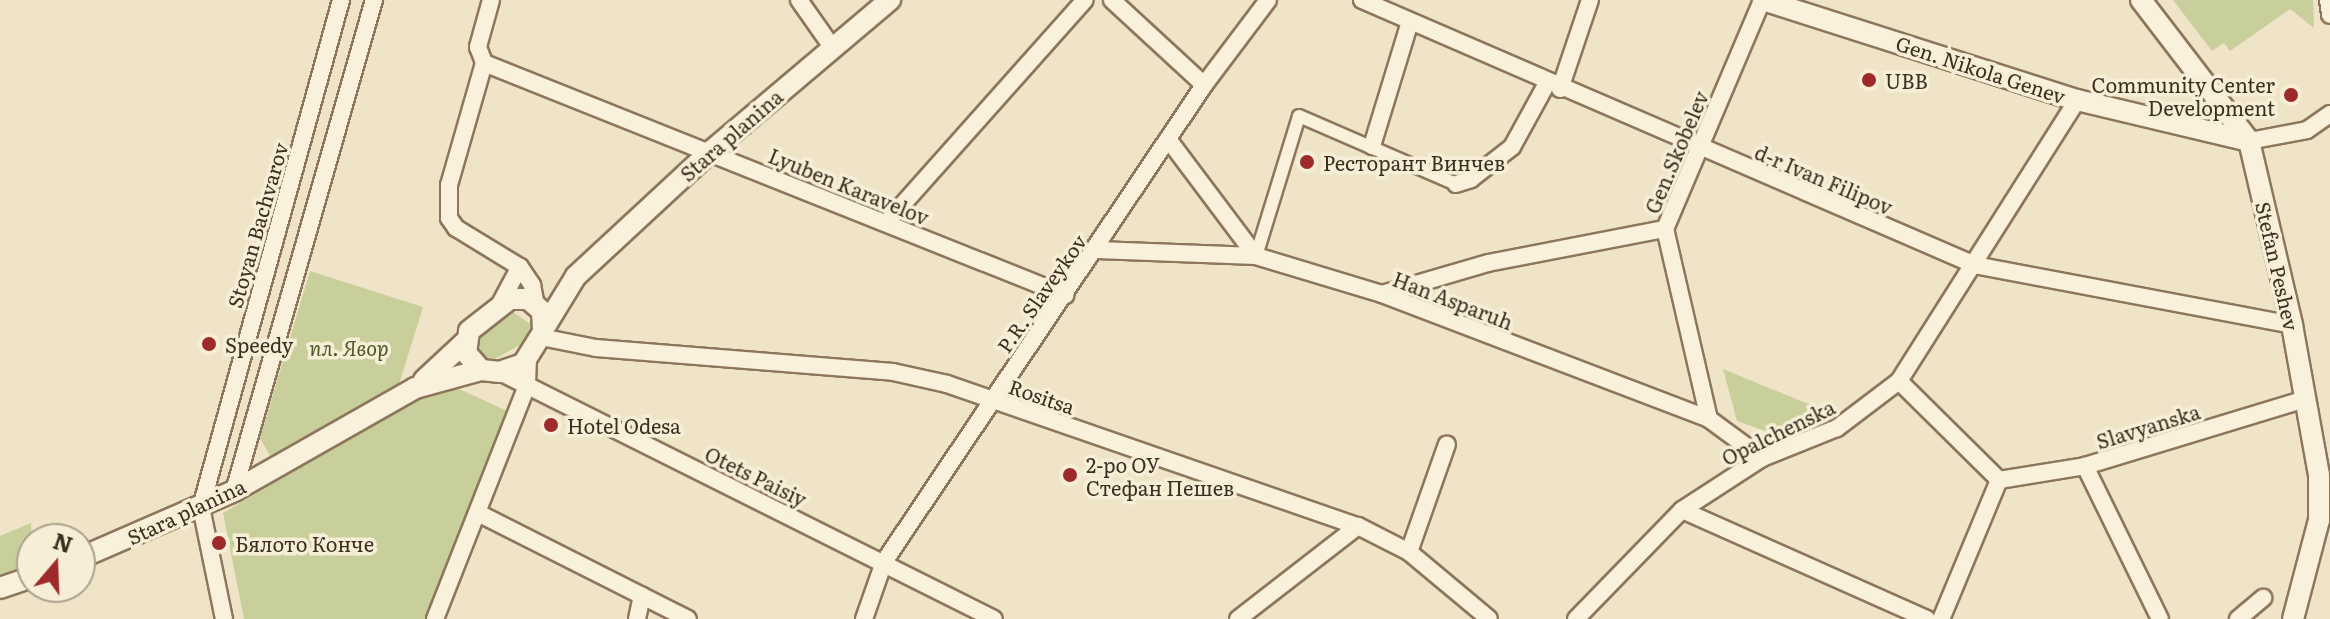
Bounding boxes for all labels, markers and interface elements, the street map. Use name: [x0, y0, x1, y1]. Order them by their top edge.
street label: Gen. Nikola Genev: [1893, 30, 2069, 108]
place label: UBB: [1885, 68, 1928, 92]
marker: UBB: [1860, 71, 1878, 89]
place label: Community Center Development: [2091, 72, 2275, 119]
street label: Stara planina: [675, 84, 787, 186]
marker: Community Center Development: [2282, 86, 2300, 104]
street label: Gen.Skobelev: [1639, 87, 1713, 217]
street label: d-r Ivan Filipov: [1751, 139, 1897, 219]
street label: Stoyan Bachvarov: [222, 140, 292, 310]
street label: Lyuben Karavelov: [765, 143, 933, 229]
place label: Ресторант Винчев: [1323, 150, 1505, 174]
marker: Ресторант Винчев: [1298, 153, 1316, 171]
street label: Stefan Peshev: [2251, 199, 2305, 333]
street label: P.R. Slaveykov: [991, 229, 1091, 357]
street label: Han Asparuh: [1390, 266, 1516, 334]
place label: Speedy: [225, 332, 293, 356]
marker: Speedy: [200, 335, 218, 353]
park label: пл. Явор: [310, 335, 388, 359]
street label: Rositsa: [1006, 374, 1078, 418]
street label: Opalchenska: [1717, 394, 1839, 470]
street label: Slavyanska: [2093, 399, 2203, 453]
place label: Hotel Odesa: [567, 413, 681, 437]
marker: Hotel Odesa: [542, 416, 560, 434]
street label: Otets Paisiy: [701, 441, 811, 511]
place label: 2-ро ОУ Стефан Пешев: [1086, 452, 1234, 499]
marker: 2-ро ОУ Стефан Пешев: [1061, 466, 1079, 484]
street label: Stara planina: [123, 473, 249, 549]
north arrow: [16, 523, 96, 603]
text: N: [49, 523, 77, 560]
place label: Бялото Конче: [235, 531, 374, 555]
marker: Бялото Конче: [210, 534, 228, 552]

